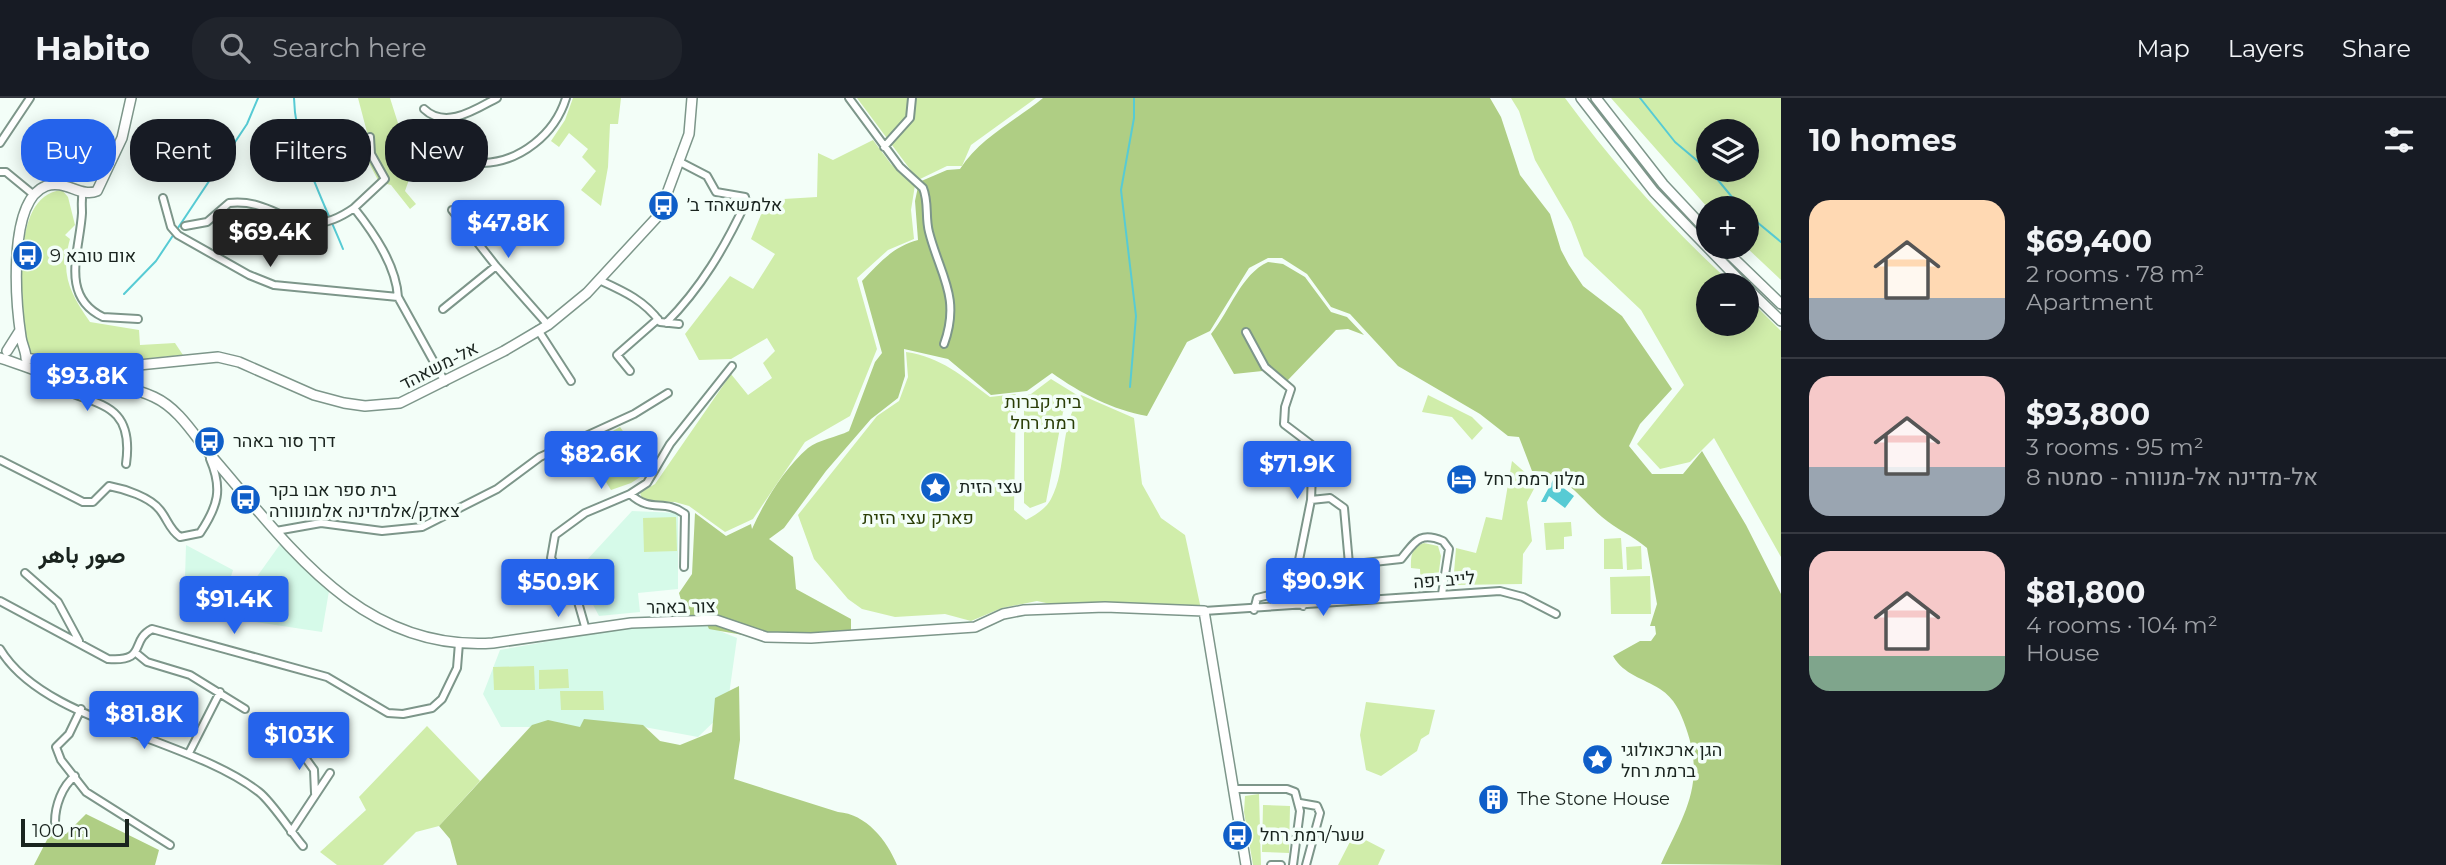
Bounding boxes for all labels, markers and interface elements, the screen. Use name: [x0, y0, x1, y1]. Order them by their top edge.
search box: [192, 17, 682, 80]
text: Habito: [35, 28, 150, 68]
icon: search: [216, 29, 254, 67]
text: Search here: [272, 32, 427, 64]
text: Map: [2136, 34, 2190, 63]
text: Layers: [2228, 34, 2304, 63]
text: Share: [2342, 34, 2411, 63]
chip: Buy: [21, 119, 116, 182]
chip: Rent: [130, 119, 236, 182]
chip: Filters: [250, 119, 371, 182]
chip: New: [385, 119, 488, 182]
map controls: [1696, 119, 1759, 336]
button: layers: [1696, 119, 1759, 182]
icon: filters: [2380, 121, 2418, 159]
text: 10 homes: [1809, 122, 1957, 159]
bus stop icon: אלמשאהד ב׳: [647, 188, 681, 222]
place label: אלמשאהד ב׳: [687, 194, 782, 216]
button: +: [1696, 196, 1759, 259]
pin: $47.8K: [451, 200, 565, 260]
pin: $69.4K: [213, 209, 327, 269]
text: $47.8K: [467, 209, 549, 237]
text: $69.4K: [229, 218, 311, 246]
text: $69,400: [2026, 223, 2152, 260]
icon: home: [1865, 228, 1949, 312]
bus stop icon: אום טובא 9: [10, 239, 44, 273]
place label: אום טובא 9: [50, 245, 136, 267]
text: 2 rooms · 78 m²: [2026, 260, 2204, 288]
button: −: [1696, 273, 1759, 336]
text: Apartment: [2026, 288, 2154, 316]
street label: אל-משאהד: [396, 337, 482, 395]
pin: $93.8K: [30, 354, 144, 413]
text: $93.8K: [47, 362, 127, 390]
park label: בית קברות רמת רחל: [1005, 391, 1082, 434]
text: $93,800: [2026, 396, 2150, 433]
icon: home: [1865, 404, 1949, 488]
bus stop icon: דרך סור באהר: [193, 424, 227, 458]
place label: דרך סור באהר: [233, 430, 336, 452]
pin: $82.6K: [544, 432, 658, 491]
text: 3 rooms · 95 m²: [2026, 433, 2204, 461]
text: $82.6K: [560, 440, 642, 468]
pin: $71.9K: [1240, 442, 1354, 501]
text: $71.9K: [1259, 450, 1335, 478]
hotel icon: מלון רמת רחל: [1444, 462, 1478, 496]
text: אל-מדינה אל-מנוורה - סמטה 8: [2026, 463, 2318, 491]
place label: מלון רמת רחל: [1484, 468, 1585, 490]
place icon: עצי הזית: [919, 470, 953, 504]
place label: עצי הזית: [959, 476, 1023, 498]
place label: בית ספר אבו בקר צאדק/אלמדינה אלמונוורה: [269, 479, 460, 522]
bus stop icon: בית ספר אבו בקר צאדק/אלמדינה אלמונוורה: [229, 483, 263, 517]
park label: פארק עצי הזית: [862, 507, 974, 529]
district label: صور باهر: [38, 540, 126, 570]
pin: $90.9K: [1266, 559, 1380, 618]
pin: $50.9K: [501, 560, 615, 619]
text: $90.9K: [1282, 567, 1364, 595]
street label: לייב יפה: [1413, 567, 1475, 593]
text: $50.9K: [517, 568, 599, 596]
text: $81,800: [2026, 574, 2145, 611]
pin: $91.4K: [177, 576, 291, 636]
icon: home: [1865, 579, 1949, 663]
text: $91.4K: [196, 585, 272, 613]
street label: צור באהר: [646, 595, 716, 619]
text: 4 rooms · 104 m²: [2026, 611, 2218, 639]
text: House: [2026, 639, 2100, 667]
pin: $81.8K: [87, 692, 201, 751]
text: $81.8K: [105, 700, 183, 728]
pin: $103K: [250, 712, 348, 772]
text: $103K: [264, 721, 334, 749]
place label: הגן ארכאולוגי ברמת רחל: [1621, 739, 1722, 782]
place icon: הגן ארכאולוגי ברמת רחל: [1581, 743, 1615, 777]
building icon: The Stone House: [1477, 782, 1511, 816]
place label: The Stone House: [1517, 788, 1670, 810]
scale bar: [21, 816, 130, 848]
bus stop icon: שער/רמת רחל: [1220, 818, 1254, 852]
text: 100 m: [32, 819, 89, 842]
place label: שער/רמת רחל: [1260, 824, 1365, 846]

